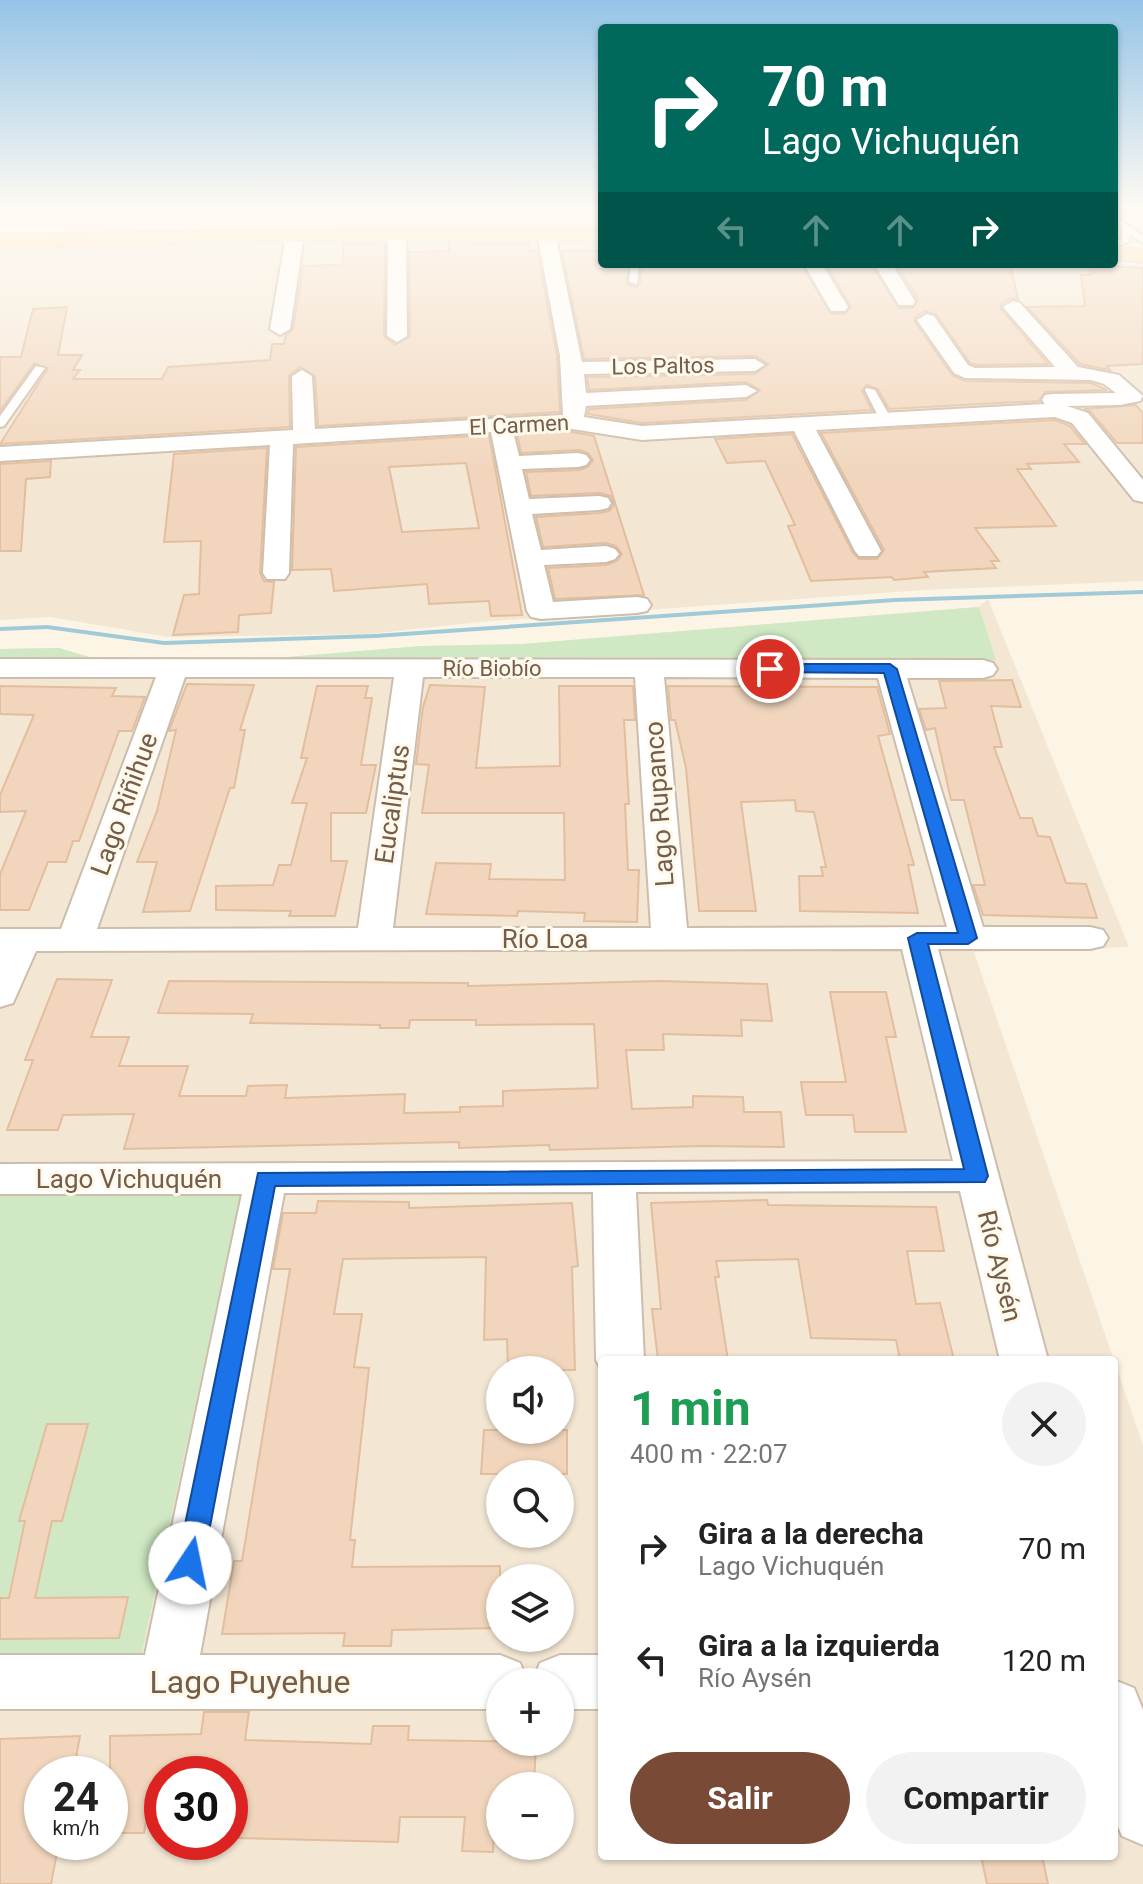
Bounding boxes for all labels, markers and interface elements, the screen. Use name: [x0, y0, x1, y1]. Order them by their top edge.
text: 70 m: [762, 54, 889, 120]
icon: right: [630, 56, 734, 160]
text: Lago Vichuquén: [762, 121, 1020, 163]
icon: left: [710, 208, 754, 252]
icon: ahead: [794, 208, 838, 252]
icon: ahead: [878, 208, 922, 252]
icon: right: [962, 208, 1006, 252]
street label: Los Paltos: [611, 353, 715, 379]
street label: El Carmen: [468, 410, 570, 440]
pin: [736, 635, 804, 703]
icon: arrive: [748, 647, 792, 691]
street label: Río Biobío: [443, 656, 541, 681]
street label: Lago Rupanco: [638, 720, 680, 888]
street label: Lago Riñihue: [84, 729, 164, 879]
street label: Eucaliptus: [369, 742, 415, 866]
street label: Río Loa: [502, 924, 588, 954]
street label: Lago Vichuquén: [36, 1164, 222, 1194]
street label: Río Aysén: [972, 1207, 1028, 1325]
map controls: [486, 1356, 574, 1860]
button: sound: [486, 1356, 574, 1444]
text: 1 min: [630, 1380, 751, 1437]
button: close: [1002, 1382, 1086, 1466]
text: 400 m · 22:07: [630, 1439, 788, 1469]
button: search: [486, 1460, 574, 1548]
text: Gira a la derecha: [698, 1516, 924, 1551]
position arrow: [148, 1521, 232, 1605]
icon: right: [630, 1526, 674, 1570]
text: 70 m: [1019, 1531, 1086, 1566]
text: Lago Vichuquén: [698, 1551, 884, 1581]
button: layers: [486, 1564, 574, 1652]
text: Gira a la izquierda: [698, 1628, 940, 1663]
icon: left: [630, 1638, 674, 1682]
text: 120 m: [1002, 1643, 1086, 1678]
street label: Lago Puyehue: [150, 1663, 350, 1701]
text: Río Aysén: [698, 1663, 812, 1693]
button: +: [486, 1668, 574, 1756]
button: Salir: [630, 1752, 850, 1844]
button: Compartir: [866, 1752, 1086, 1844]
speed limit sign: 30: [144, 1756, 248, 1860]
button: −: [486, 1772, 574, 1860]
text: 24: [53, 1774, 99, 1821]
text: km/h: [53, 1816, 99, 1840]

